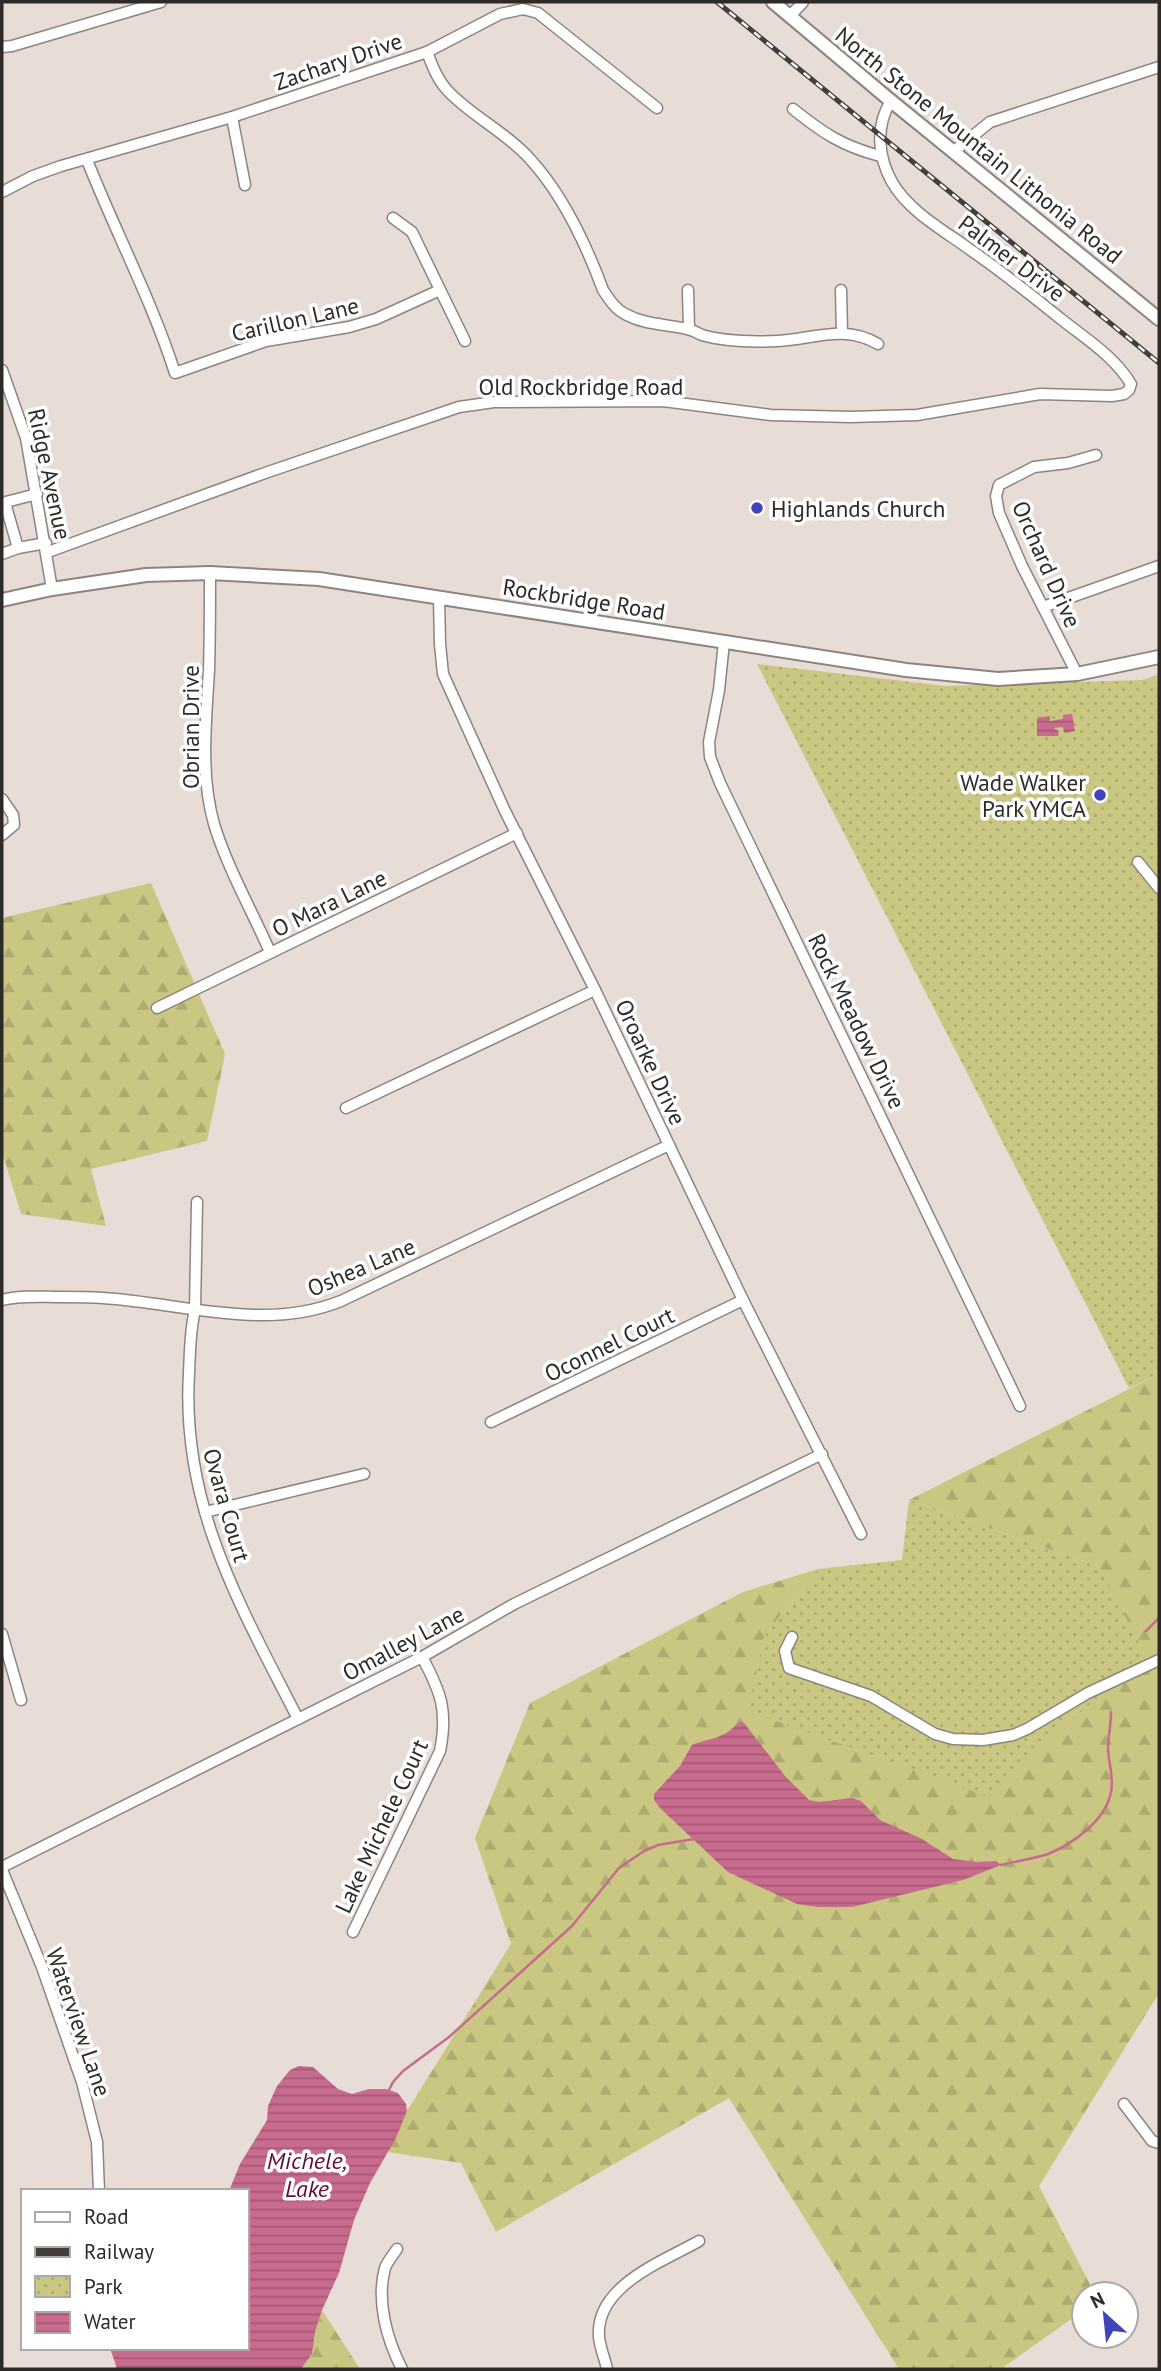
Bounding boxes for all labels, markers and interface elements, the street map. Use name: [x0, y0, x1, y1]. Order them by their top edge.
street label: North Stone Mountain Lithonia Road: [830, 20, 1128, 270]
street label: Zachary Drive: [270, 26, 406, 96]
street label: Palmer Drive: [953, 208, 1071, 308]
street label: Carillon Lane: [229, 290, 361, 348]
street label: Old Rockbridge Road: [479, 372, 683, 401]
street label: Ridge Avenue: [22, 406, 78, 542]
place label: Highlands Church: [771, 494, 945, 523]
street label: Orchard Drive: [1006, 496, 1088, 632]
marker: Highlands Church: [749, 500, 765, 516]
street label: Rockbridge Road: [501, 572, 667, 626]
street label: Obrian Drive: [176, 665, 205, 789]
place label: Wade Walker Park YMCA: [960, 768, 1087, 823]
marker: Wade Walker Park YMCA: [1092, 787, 1108, 803]
street label: O Mara Lane: [267, 863, 391, 943]
street label: Rock Meadow Drive: [802, 929, 912, 1113]
street label: Oroarke Drive: [609, 995, 693, 1129]
street label: Oshea Lane: [303, 1231, 419, 1303]
street label: Oconnel Court: [539, 1300, 679, 1388]
street label: Ovara Court: [197, 1445, 257, 1565]
street label: Omalley Lane: [337, 1599, 469, 1687]
street label: Lake Michele Court: [328, 1734, 434, 1917]
street label: Waterview Lane: [40, 1944, 118, 2100]
water label: Michele, Lake: [267, 2145, 347, 2204]
legend: [21, 2189, 248, 2350]
text: Road: [84, 2203, 128, 2230]
text: Railway: [84, 2238, 154, 2265]
text: Park: [84, 2273, 123, 2300]
north arrow: [1070, 2280, 1140, 2350]
text: N: [1086, 2286, 1108, 2313]
text: Water: [84, 2308, 136, 2335]

